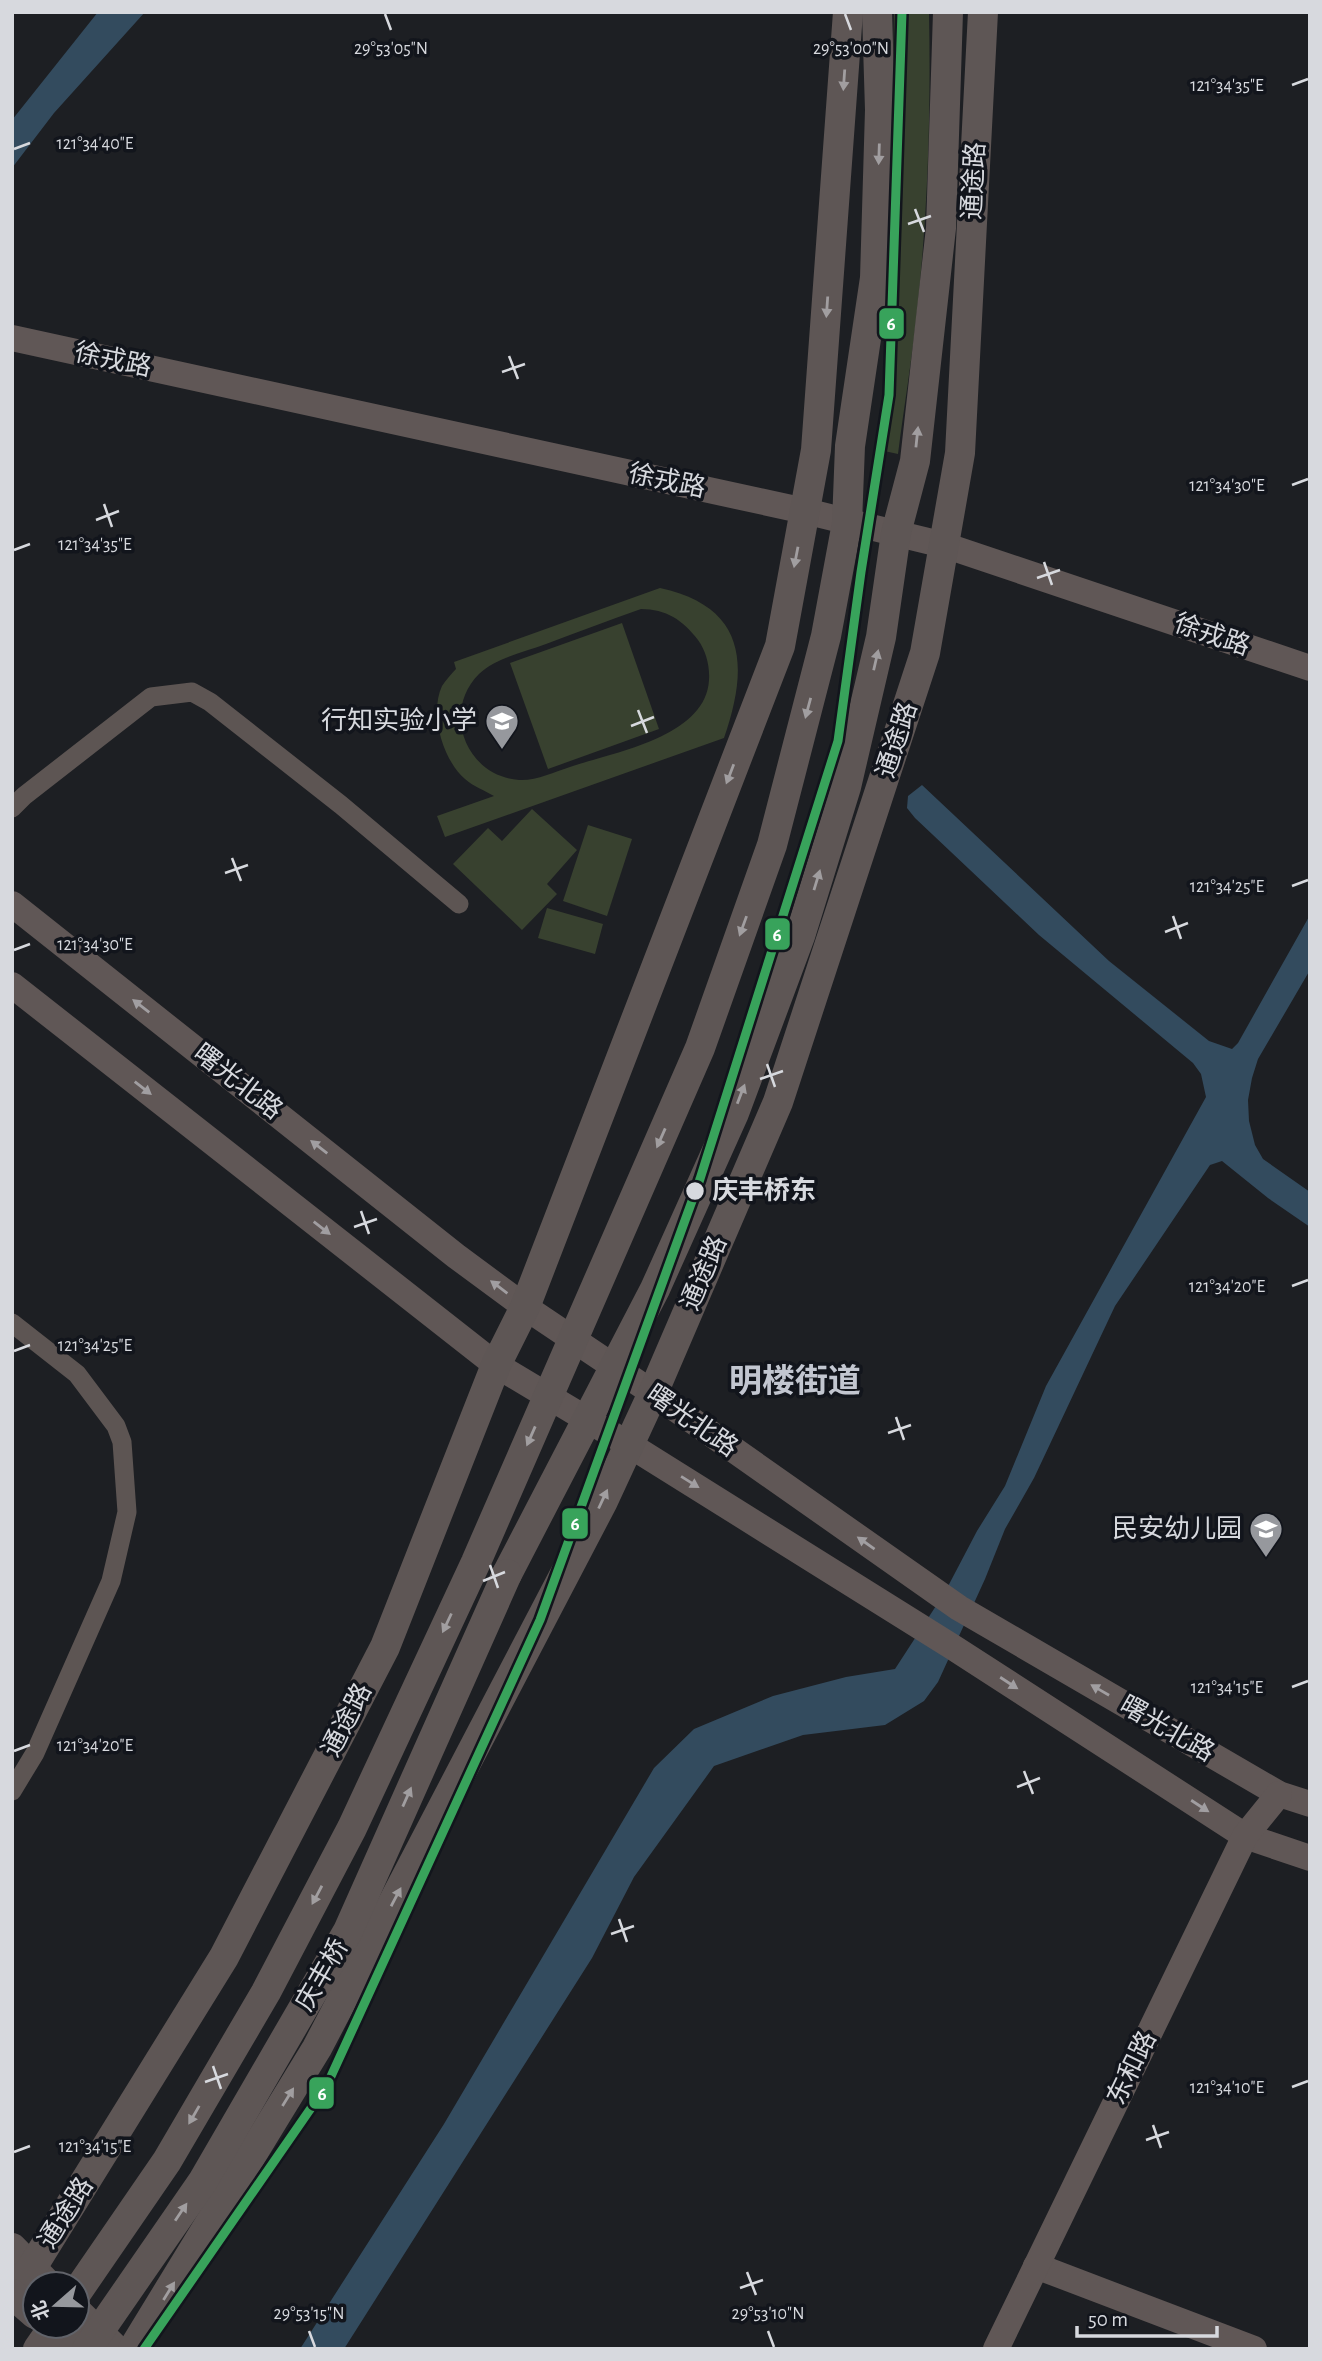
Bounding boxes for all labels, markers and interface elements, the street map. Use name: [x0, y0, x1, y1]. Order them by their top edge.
text: 29°53'05"N: [354, 40, 428, 58]
text: 29°53'00"N: [813, 40, 889, 58]
one-way arrow: [838, 70, 849, 92]
text: 121°34'35"E: [1190, 77, 1264, 95]
text: 121°34'40"E: [57, 135, 134, 153]
street label: 通途路: [957, 141, 989, 221]
one-way arrow: [873, 143, 884, 165]
one-way arrow: [821, 296, 832, 318]
line badge: 6: [878, 307, 905, 340]
text: 6: [886, 315, 896, 334]
street label: 徐戎路: [72, 338, 154, 381]
one-way arrow: [912, 426, 923, 448]
street label: 徐戎路: [626, 459, 708, 502]
text: 121°34'30"E: [1189, 477, 1265, 495]
text: 121°34'35"E: [58, 536, 132, 554]
one-way arrow: [790, 546, 801, 568]
street label: 徐戎路: [1171, 609, 1253, 660]
one-way arrow: [870, 649, 881, 671]
one-way arrow: [802, 697, 813, 719]
street label: 通途路: [871, 698, 921, 781]
school or university icon: 行知实验小学: [483, 702, 521, 751]
place label: 行知实验小学: [321, 706, 477, 734]
one-way arrow: [725, 763, 736, 784]
one-way arrow: [813, 869, 823, 890]
text: 121°34'25"E: [1190, 878, 1264, 896]
one-way arrow: [737, 915, 748, 936]
line badge: 6: [764, 917, 791, 951]
text: 6: [772, 926, 782, 945]
text: 121°34'30"E: [57, 936, 133, 954]
one-way arrow: [132, 998, 150, 1013]
street label: 曙光北路: [189, 1039, 288, 1124]
one-way arrow: [133, 1080, 151, 1095]
one-way arrow: [736, 1084, 747, 1105]
one-way arrow: [655, 1127, 666, 1148]
one-way arrow: [311, 1140, 328, 1155]
place label: 庆丰桥东: [712, 1176, 816, 1204]
marker: 庆丰桥东: [684, 1180, 706, 1202]
one-way arrow: [312, 1221, 330, 1236]
street label: 通途路: [675, 1231, 731, 1314]
text: 121°34'20"E: [1189, 1278, 1265, 1296]
one-way arrow: [489, 1280, 508, 1294]
text: 121°34'25"E: [58, 1337, 132, 1355]
district label: 明楼街道: [729, 1363, 861, 1399]
street label: 曙光北路: [642, 1380, 743, 1461]
one-way arrow: [525, 1426, 537, 1446]
one-way arrow: [680, 1476, 699, 1489]
one-way arrow: [597, 1489, 609, 1509]
line badge: 6: [561, 1507, 589, 1540]
school or university icon: 民安幼儿园: [1247, 1510, 1285, 1559]
text: 6: [570, 1515, 580, 1534]
place label: 民安幼儿园: [1112, 1515, 1242, 1542]
one-way arrow: [857, 1536, 875, 1550]
one-way arrow: [441, 1613, 452, 1634]
one-way arrow: [1000, 1676, 1018, 1690]
street label: 通途路: [316, 1678, 376, 1761]
text: 121°34'15"E: [1191, 1679, 1263, 1697]
one-way arrow: [1090, 1684, 1109, 1696]
street label: 曙光北路: [1115, 1691, 1219, 1766]
text: 121°34'20"E: [57, 1737, 133, 1755]
one-way arrow: [402, 1787, 413, 1808]
one-way arrow: [1190, 1800, 1210, 1813]
one-way arrow: [311, 1885, 323, 1905]
one-way arrow: [391, 1887, 402, 1907]
street label: 庆丰桥: [290, 1934, 353, 2015]
street label: 东和路: [1102, 2027, 1161, 2109]
line badge: 6: [308, 2076, 335, 2110]
text: 121°34'10"E: [1190, 2079, 1264, 2097]
text: 6: [317, 2085, 327, 2104]
one-way arrow: [281, 2087, 294, 2106]
one-way arrow: [188, 2105, 200, 2124]
text: 121°34'15"E: [59, 2138, 131, 2156]
street label: 通途路: [33, 2172, 98, 2253]
one-way arrow: [174, 2203, 188, 2221]
north arrow: [21, 2270, 91, 2340]
one-way arrow: [162, 2281, 175, 2300]
scale bar: [1077, 2294, 1217, 2338]
text: 北: [28, 2298, 54, 2323]
text: 29°53'15"N: [274, 2305, 344, 2323]
text: 29°53'10"N: [732, 2305, 804, 2323]
text: 50 m: [1088, 2309, 1128, 2330]

